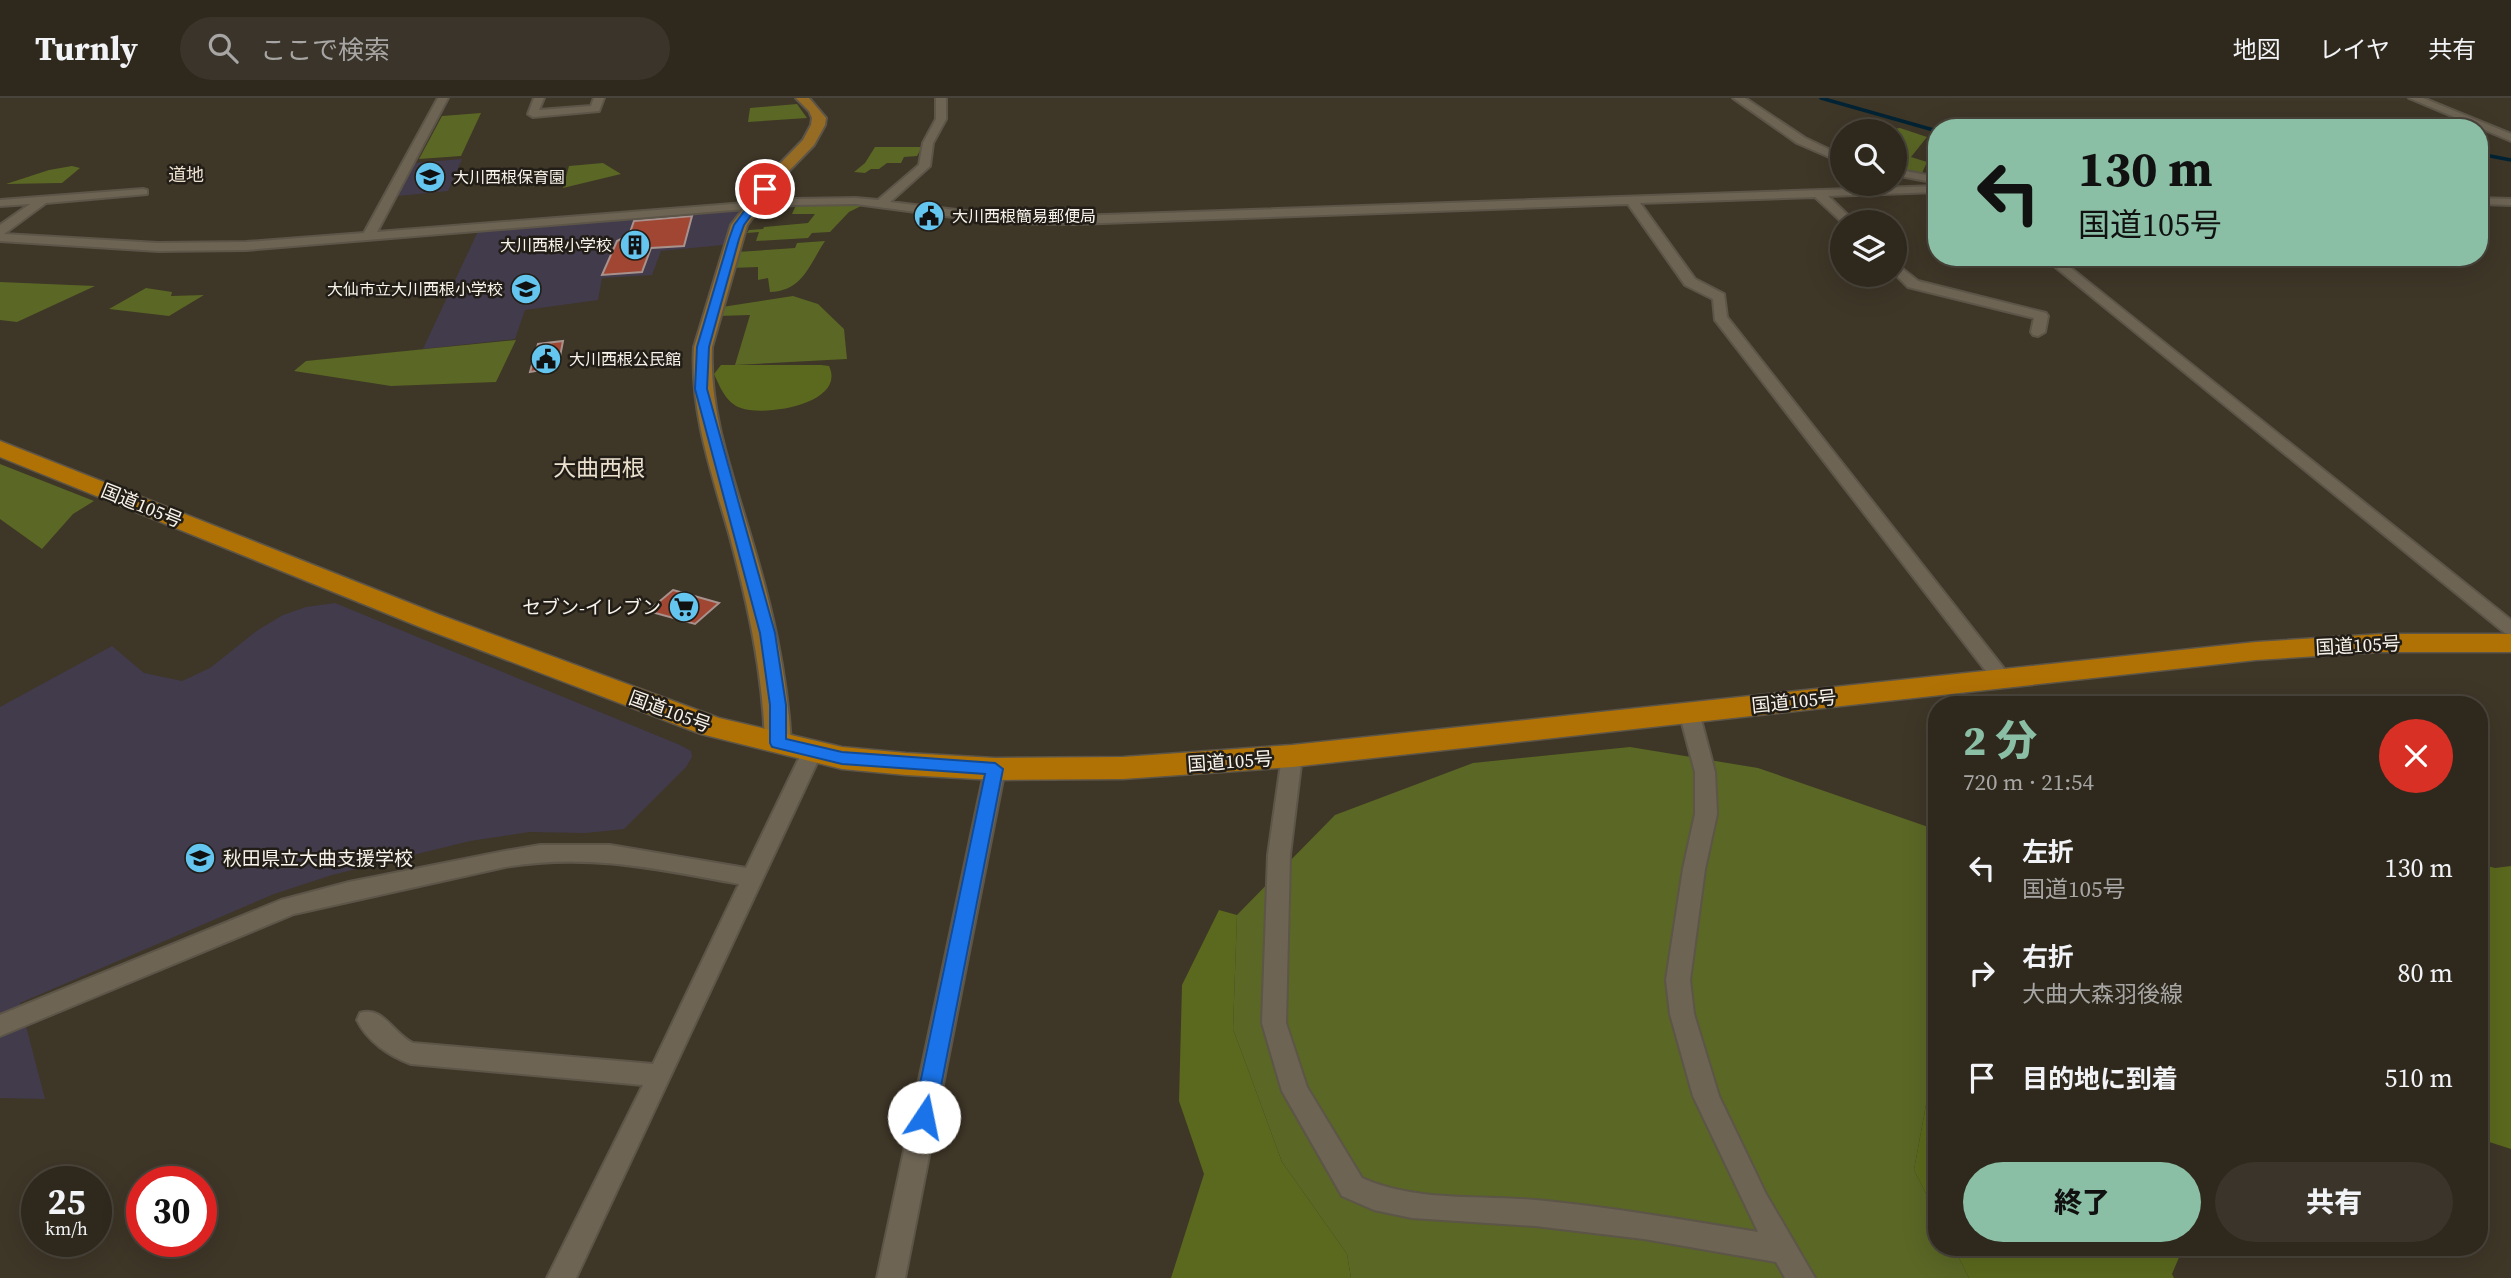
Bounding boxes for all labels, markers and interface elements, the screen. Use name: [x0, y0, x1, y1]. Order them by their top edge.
search box: [180, 17, 670, 80]
text: Turnly: [35, 26, 138, 71]
icon: search: [204, 29, 242, 67]
text: ここで検索: [260, 32, 390, 68]
text: 地図: [2233, 33, 2281, 66]
text: レイヤ: [2319, 33, 2390, 66]
text: 共有: [2428, 33, 2476, 66]
map controls: [1830, 119, 1907, 287]
button: search: [1830, 119, 1907, 196]
text: 130 m: [2078, 135, 2213, 202]
icon: left: [1963, 147, 2054, 238]
pin: [735, 159, 795, 219]
school or university icon: 大川西根保育園: [413, 160, 447, 194]
district label: 道地: [168, 162, 204, 187]
place label: 大川西根保育園: [453, 166, 565, 188]
icon: arrive: [746, 170, 784, 208]
public building icon: 大川西根簡易郵便局: [912, 199, 946, 233]
text: 国道105号: [2078, 203, 2222, 247]
place label: 大川西根簡易郵便局: [952, 205, 1096, 227]
button: layers: [1830, 210, 1907, 287]
building icon: 大川西根小学校: [618, 228, 652, 262]
place label: 大川西根小学校: [500, 234, 612, 256]
school or university icon: 大仙市立大川西根小学校: [509, 272, 543, 306]
place label: 大仙市立大川西根小学校: [327, 278, 503, 300]
public building icon: 大川西根公民館: [529, 342, 563, 376]
place label: 大川西根公民館: [569, 348, 681, 370]
district label: 大曲西根: [553, 452, 645, 484]
street label: 国道105号: [97, 477, 187, 533]
supermarket icon: セブン-イレブン: [667, 590, 701, 624]
place label: セブン-イレブン: [522, 594, 661, 620]
street label: 国道105号: [2315, 630, 2401, 660]
street label: 国道105号: [625, 684, 715, 738]
street label: 国道105号: [1750, 684, 1838, 718]
text: 2 分: [1963, 711, 2037, 769]
button: close: [2379, 719, 2453, 793]
street label: 国道105号: [1186, 745, 1274, 777]
text: 720 m · 21:54: [1963, 766, 2094, 798]
text: 左折: [2022, 834, 2074, 870]
school or university icon: 秋田県立大曲支援学校: [183, 841, 217, 875]
place label: 秋田県立大曲支援学校: [223, 845, 413, 871]
icon: left: [1963, 849, 2001, 887]
text: 130 m: [2385, 850, 2453, 886]
text: 国道105号: [2022, 873, 2126, 905]
text: 右折: [2022, 939, 2074, 975]
icon: right: [1963, 954, 2001, 992]
text: 80 m: [2398, 955, 2453, 991]
text: 大曲大森羽後線: [2022, 978, 2183, 1010]
icon: arrive: [1963, 1059, 2001, 1097]
text: 510 m: [2385, 1060, 2453, 1096]
text: 目的地に到着: [2022, 1061, 2178, 1097]
position arrow: [887, 1080, 961, 1154]
button: 終了: [1963, 1162, 2201, 1242]
button: 共有: [2215, 1162, 2453, 1242]
speed limit sign: 30: [126, 1166, 217, 1257]
text: 25: [48, 1178, 85, 1226]
text: km/h: [45, 1216, 88, 1241]

